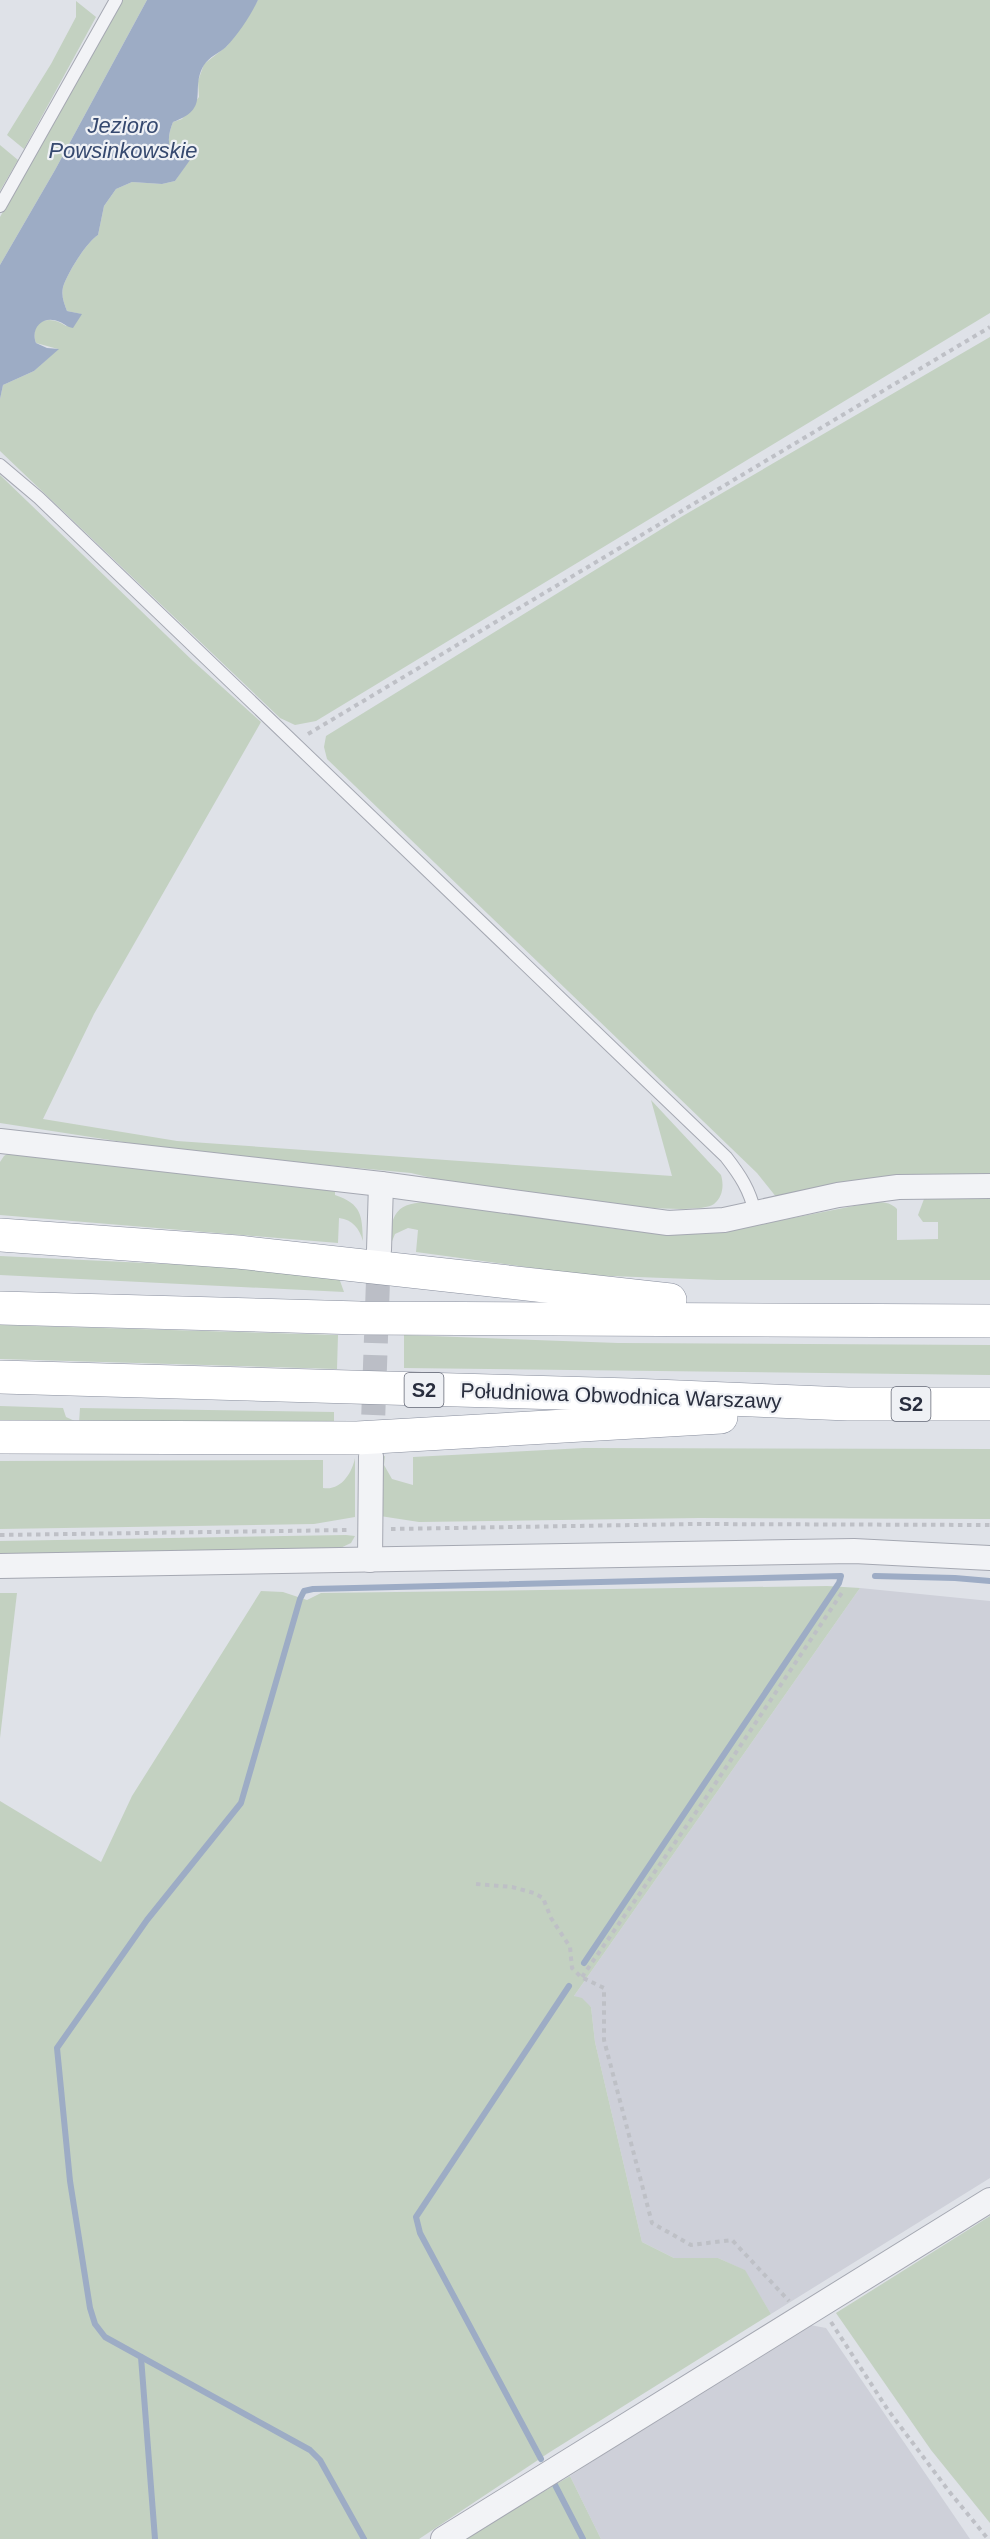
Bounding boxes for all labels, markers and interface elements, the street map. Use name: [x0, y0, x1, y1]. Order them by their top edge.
water label: Jezioro Powsinkowskie: [48, 113, 198, 163]
road number: S2: [404, 1373, 444, 1407]
street label: Południowa Obwodnica Warszawy: [460, 1378, 783, 1413]
road number: S2: [892, 1387, 930, 1421]

